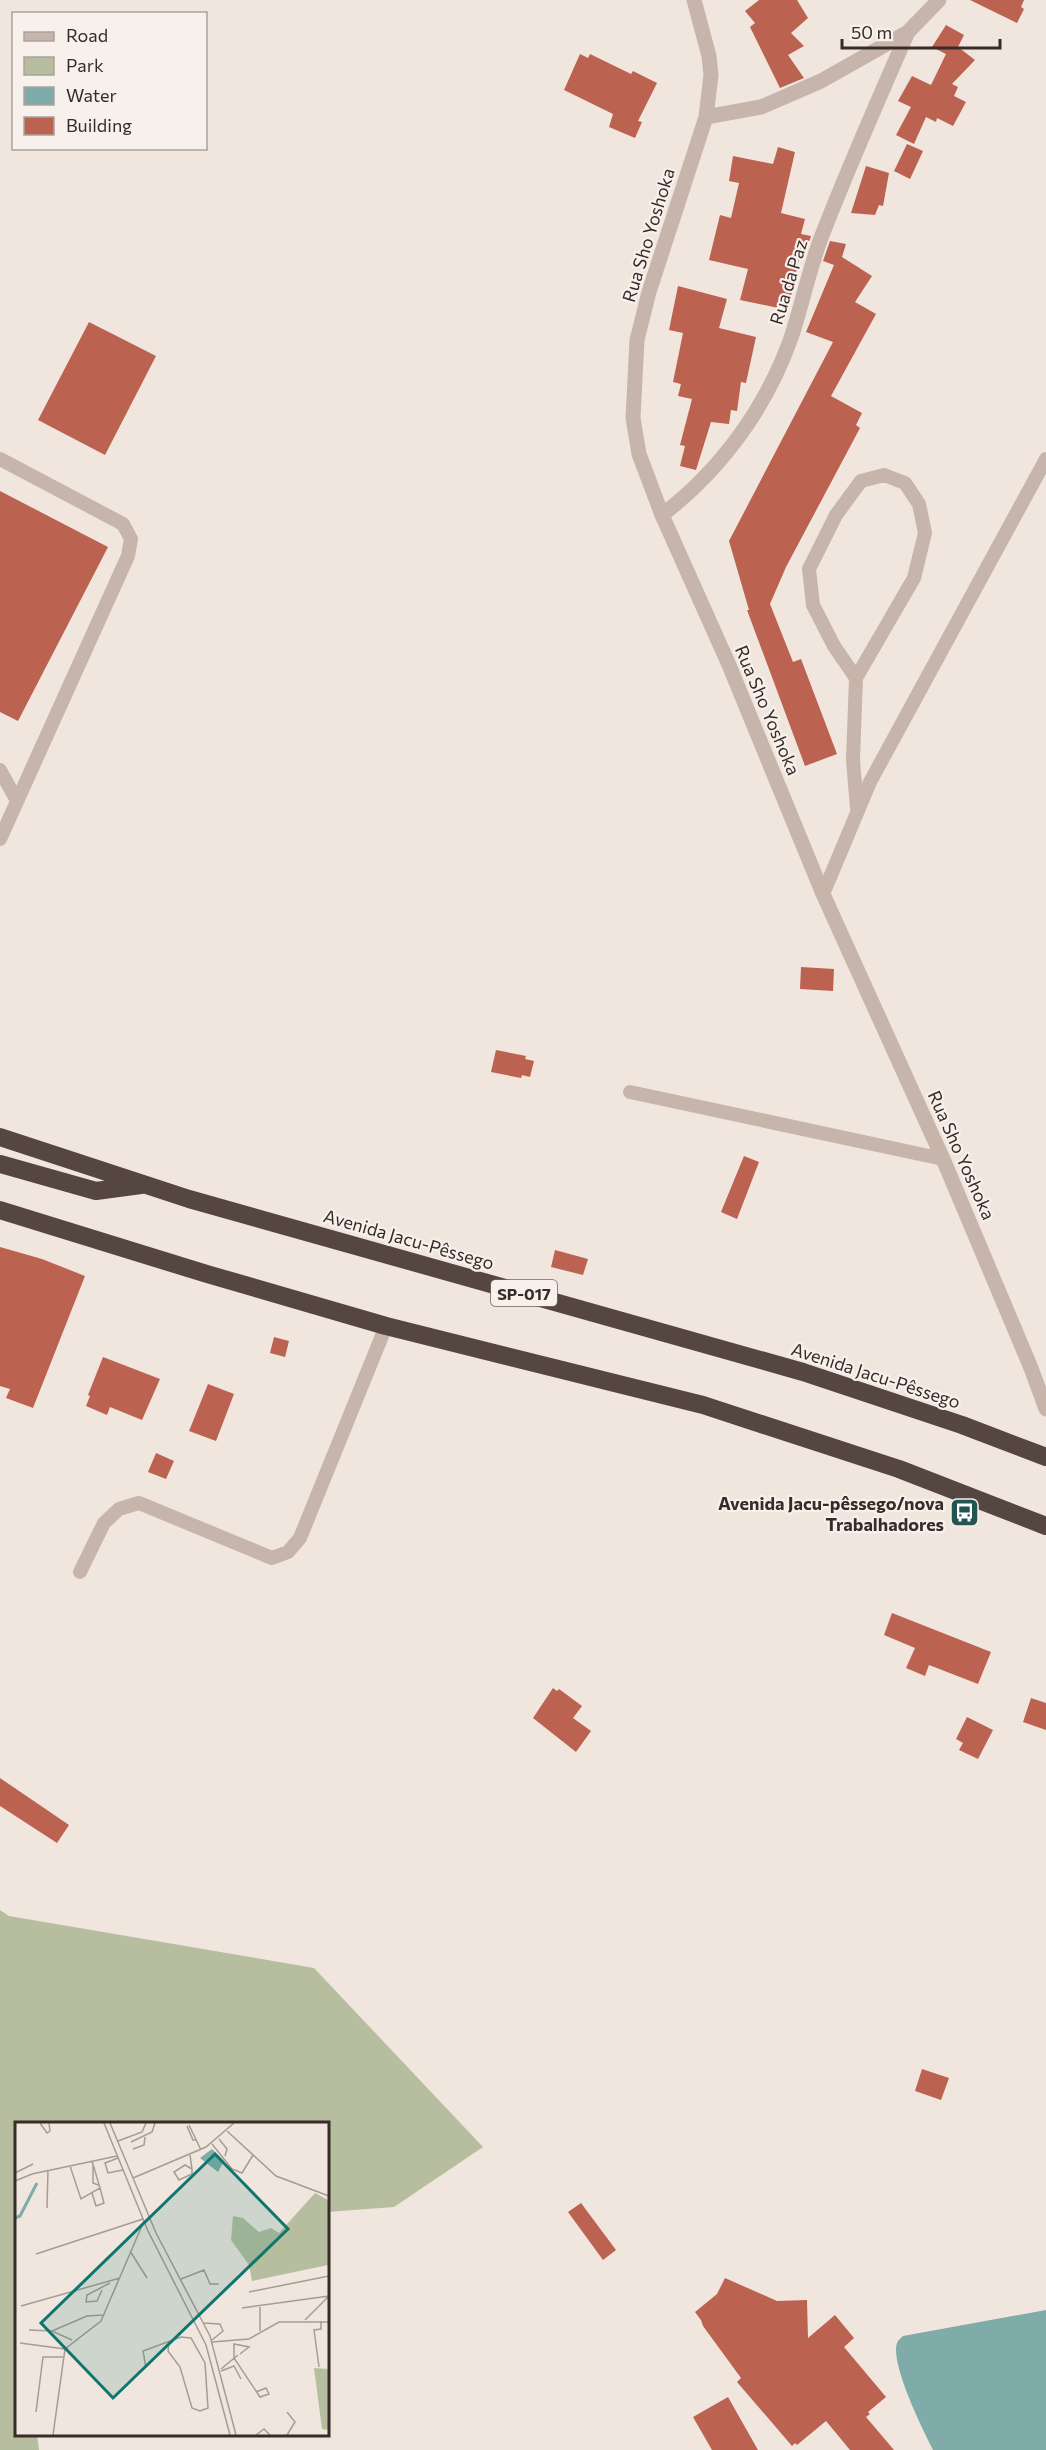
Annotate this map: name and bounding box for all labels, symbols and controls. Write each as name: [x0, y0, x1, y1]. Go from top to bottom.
legend: [12, 12, 207, 150]
scale bar: [842, 12, 1000, 50]
text: 50 m: [851, 21, 892, 43]
text: Road: [66, 24, 108, 46]
text: Park: [66, 54, 104, 76]
text: Water: [66, 84, 117, 106]
text: Building: [66, 114, 132, 136]
street label: Rua Sho Yoshoka: [617, 165, 679, 305]
street label: Rua da Paz: [765, 237, 811, 327]
street label: Rua Sho Yoshoka: [731, 642, 805, 778]
street label: Rua Sho Yoshoka: [924, 1087, 1000, 1223]
street label: Avenida Jacu-Pêssego: [321, 1204, 497, 1274]
road number: SP-017: [491, 1280, 557, 1306]
street label: Avenida Jacu-Pêssego: [789, 1337, 963, 1413]
place label: Avenida Jacu-pêssego/nova Trabalhadores: [718, 1492, 944, 1535]
bus stop icon: Avenida Jacu-pêssego/nova Trabalhadores: [949, 1497, 981, 1529]
inset map: [15, 2122, 328, 2435]

